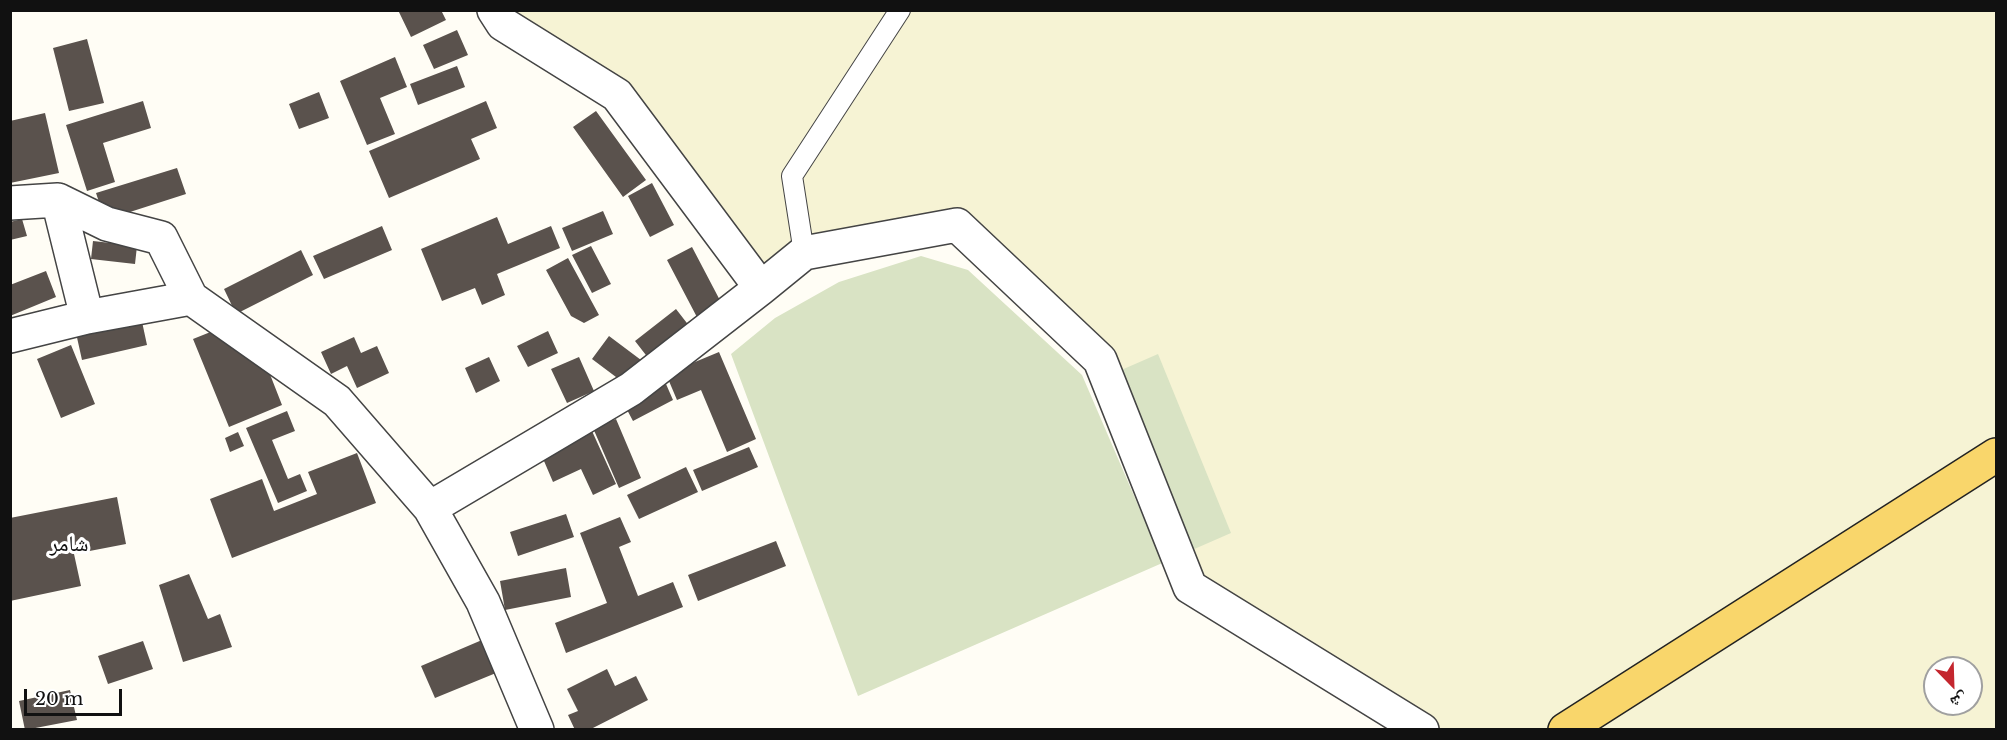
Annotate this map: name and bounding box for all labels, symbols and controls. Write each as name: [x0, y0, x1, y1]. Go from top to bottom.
district label: شامر: [50, 532, 88, 558]
north arrow: [1923, 656, 1983, 716]
scale bar: [27, 677, 124, 715]
text: 20 m: [35, 688, 83, 710]
text: ش: [1948, 688, 1971, 713]

